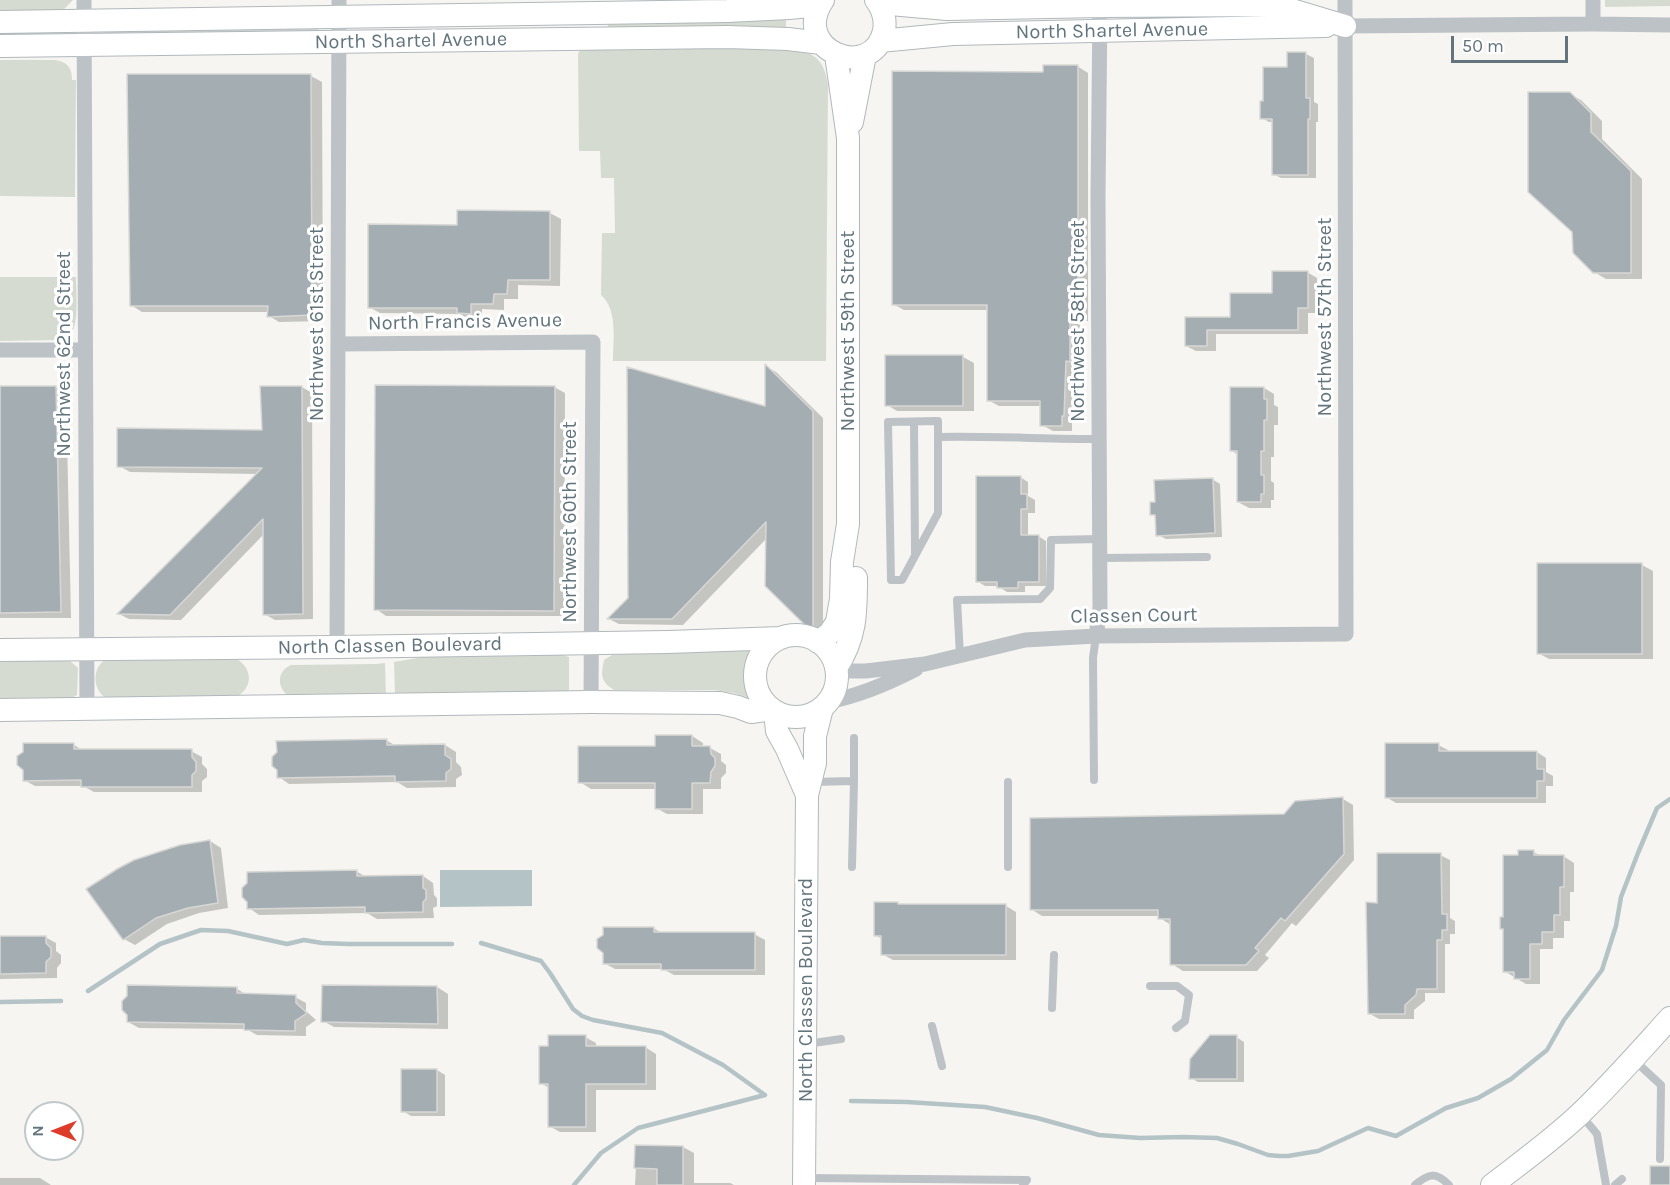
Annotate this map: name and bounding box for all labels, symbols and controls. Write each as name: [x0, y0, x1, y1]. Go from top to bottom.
street label: North Shartel Avenue: [1016, 17, 1208, 45]
scale bar: [1454, 24, 1571, 62]
street label: North Shartel Avenue: [315, 27, 507, 55]
text: 50 m: [1462, 35, 1504, 57]
street label: Northwest 57th Street: [1313, 218, 1337, 416]
street label: Northwest 58th Street: [1066, 220, 1090, 422]
street label: Northwest 61st Street: [305, 227, 329, 421]
street label: Northwest 59th Street: [836, 230, 860, 432]
street label: Northwest 62nd Street: [52, 251, 76, 457]
street label: North Francis Avenue: [368, 308, 562, 336]
street label: Northwest 60th Street: [558, 421, 582, 623]
street label: Classen Court: [1070, 603, 1198, 629]
street label: North Classen Boulevard: [277, 632, 503, 660]
street label: North Classen Boulevard: [794, 878, 818, 1102]
north arrow: [24, 1101, 84, 1161]
text: N: [28, 1125, 47, 1137]

